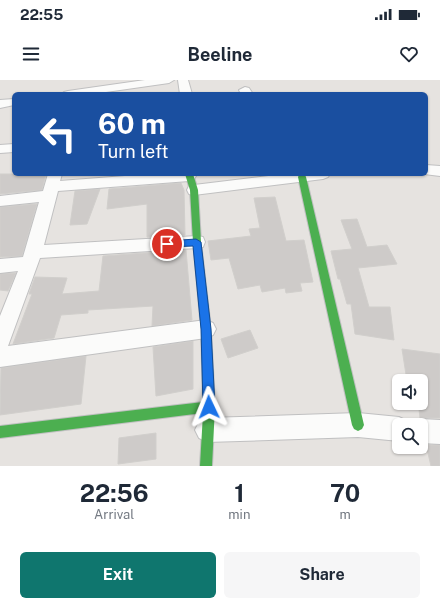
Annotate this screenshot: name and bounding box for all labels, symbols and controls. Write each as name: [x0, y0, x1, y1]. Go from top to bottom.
text: 22:55: [20, 6, 63, 23]
icon: menu: [20, 43, 42, 65]
icon: heart: [398, 43, 420, 65]
text: Beeline: [188, 44, 252, 65]
text: 60 m: [98, 107, 166, 140]
icon: left: [32, 108, 84, 160]
text: Turn left: [98, 141, 168, 162]
pin: [150, 227, 184, 261]
icon: arrive: [156, 233, 178, 255]
map controls: [392, 374, 428, 454]
button: sound: [392, 374, 428, 410]
position arrow: [188, 386, 230, 428]
button: search: [392, 418, 428, 454]
text: 22:56: [80, 479, 149, 507]
text: 1: [234, 479, 245, 507]
text: 70: [330, 479, 360, 507]
text: Arrival: [94, 507, 134, 522]
text: min: [228, 507, 250, 522]
text: m: [340, 507, 351, 522]
button: Exit: [20, 552, 216, 598]
button: Share: [224, 552, 420, 598]

